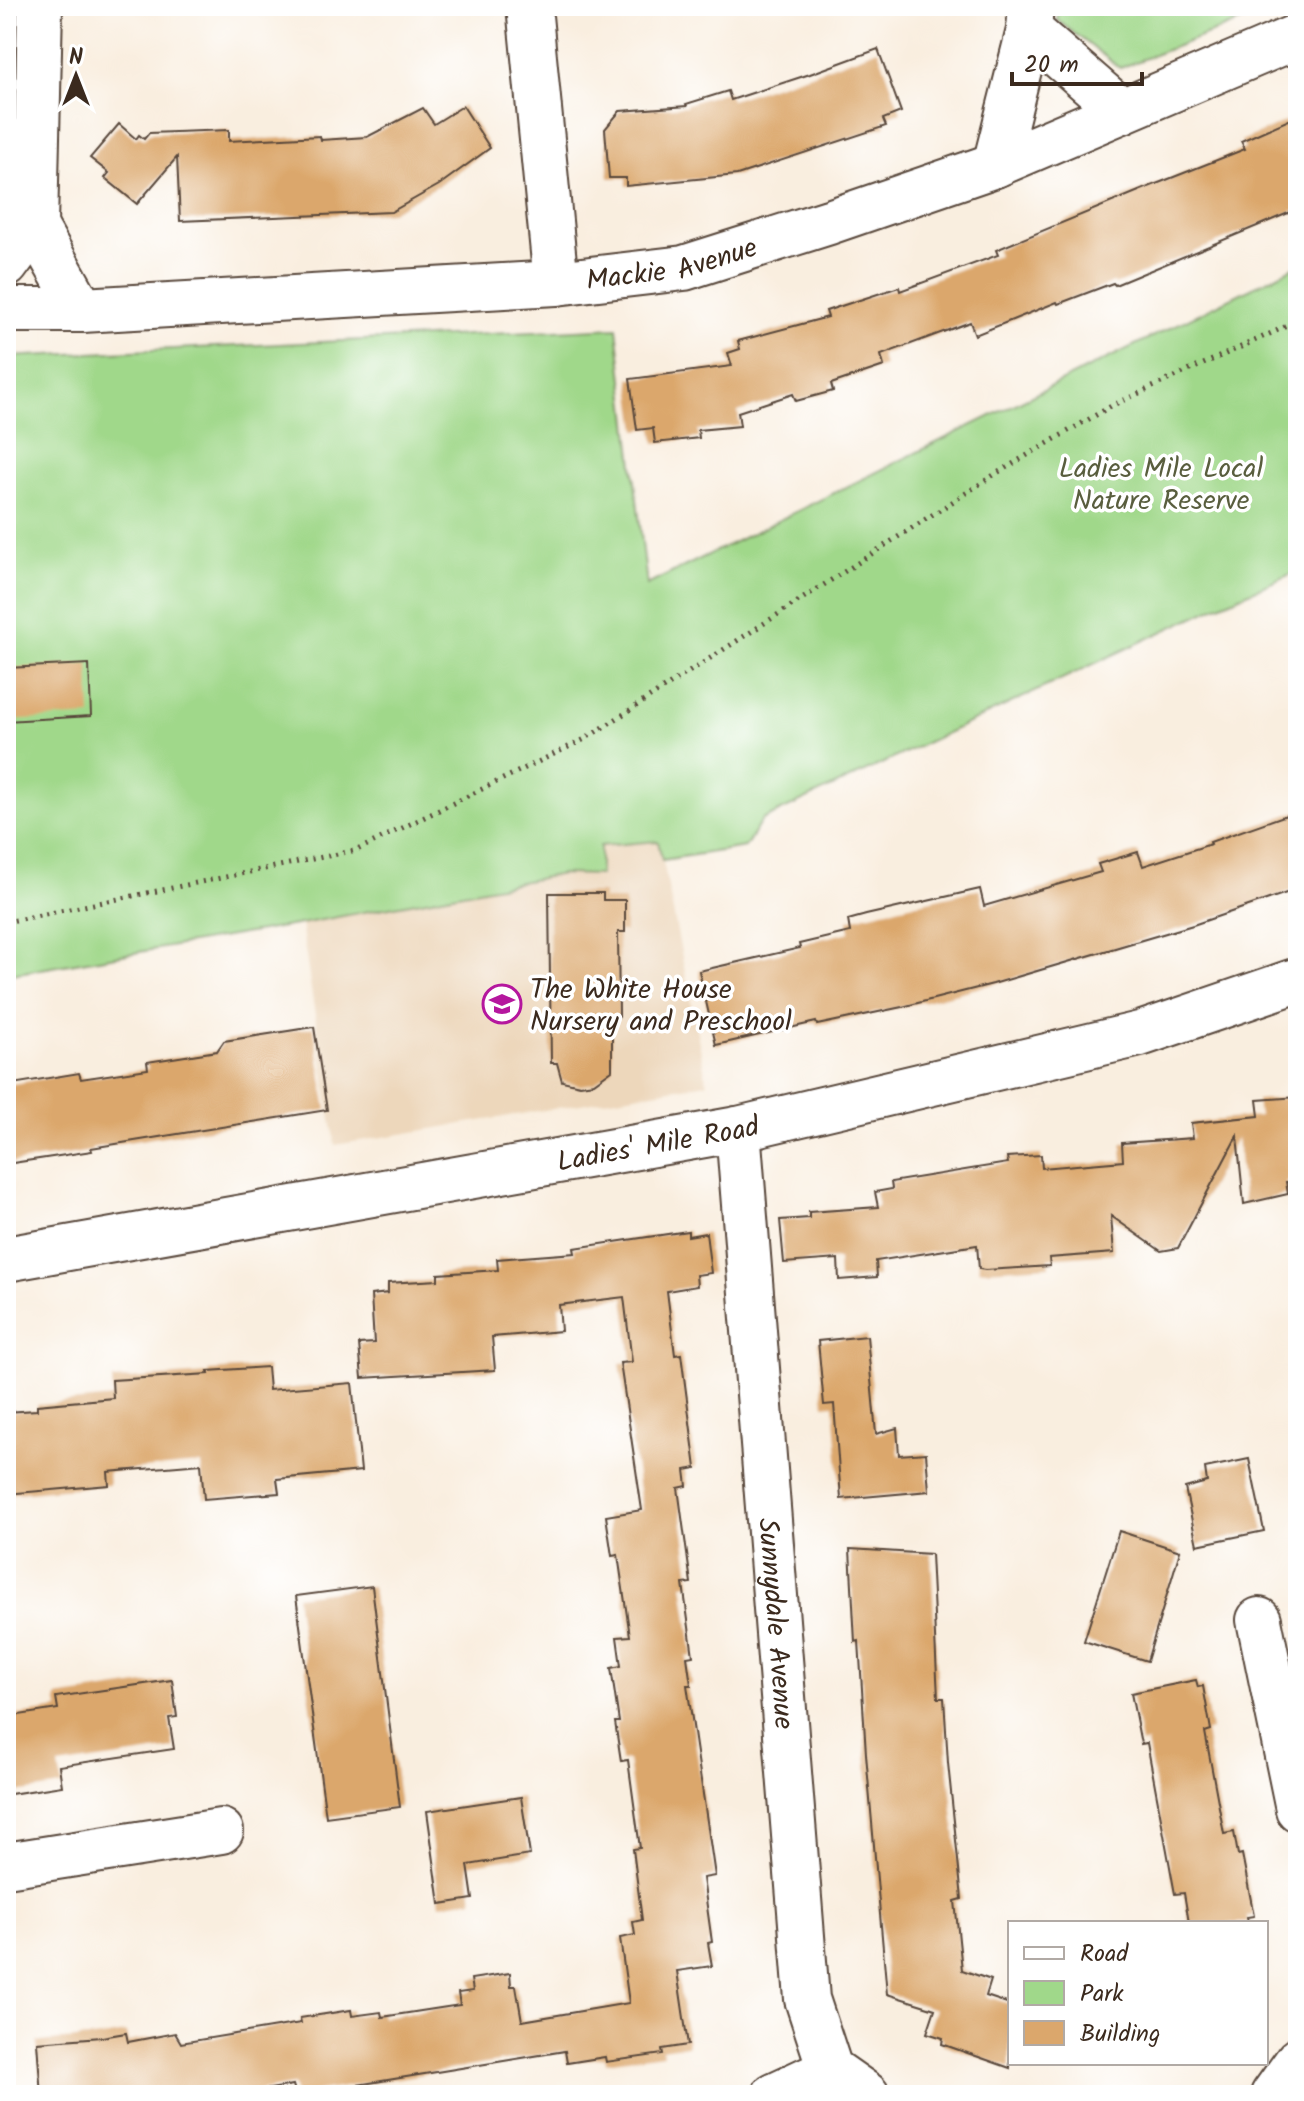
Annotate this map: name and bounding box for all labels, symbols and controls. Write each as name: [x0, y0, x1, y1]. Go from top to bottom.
north arrow: [36, 36, 116, 116]
scale bar: [1012, 36, 1142, 86]
text: N: [69, 41, 83, 76]
text: 20 m: [1024, 46, 1079, 85]
street label: Mackie Avenue: [584, 226, 764, 304]
park label: Ladies Mile Local Nature Reserve: [1059, 447, 1263, 524]
place label: The White House Nursery and Preschool: [530, 968, 792, 1045]
school or university icon: The White House Nursery and Preschool: [481, 983, 523, 1025]
street label: Ladies' Mile Road: [554, 1105, 765, 1186]
street label: Sunnydale Avenue: [744, 1516, 806, 1731]
legend: [1008, 1921, 1268, 2065]
text: Road: [1080, 1935, 1129, 1974]
text: Park: [1080, 1975, 1124, 2014]
text: Building: [1080, 2015, 1160, 2054]

